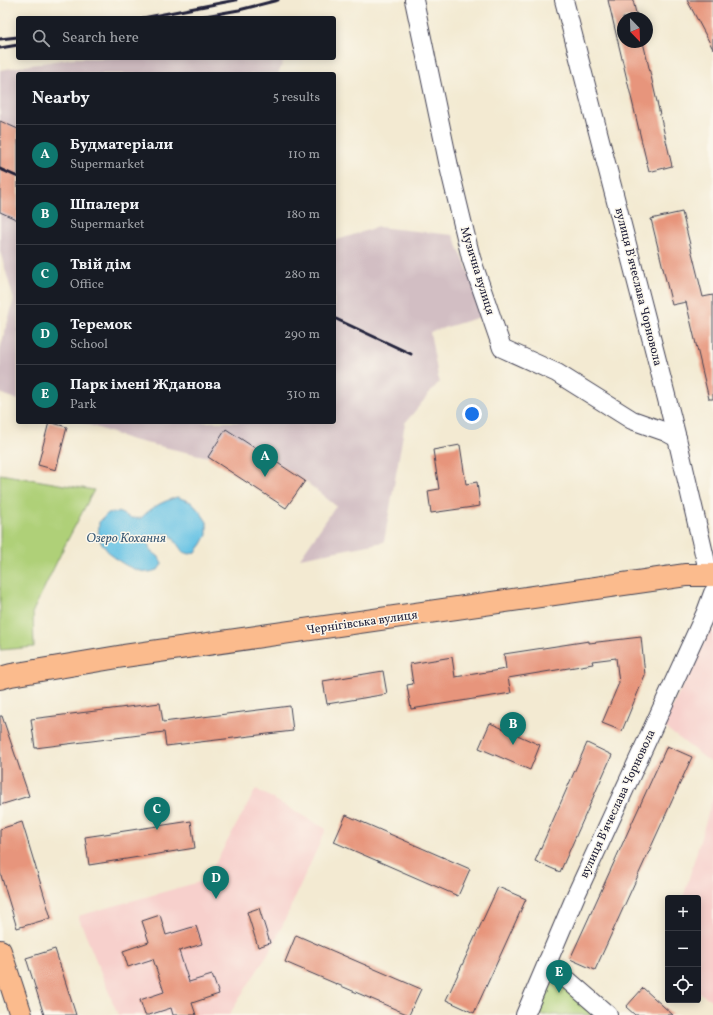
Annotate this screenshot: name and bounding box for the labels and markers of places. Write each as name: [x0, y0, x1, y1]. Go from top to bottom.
pin: A: [252, 444, 278, 477]
pin: B: [500, 712, 526, 745]
pin: C: [144, 797, 170, 830]
pin: D: [203, 866, 229, 899]
pin: E: [546, 960, 572, 993]

